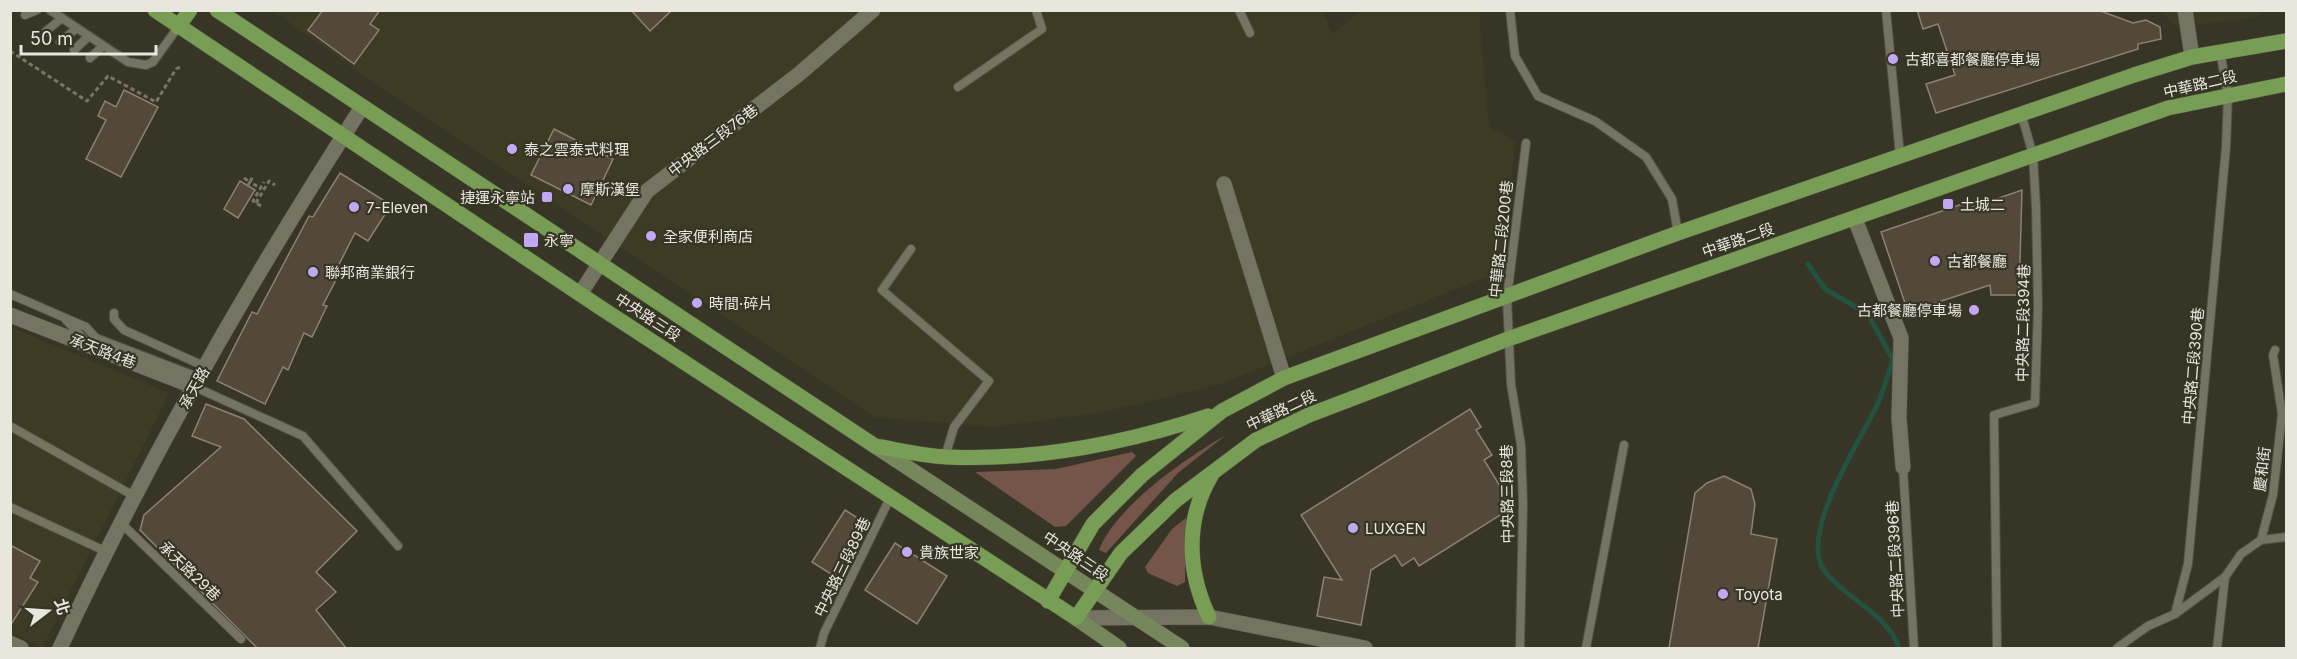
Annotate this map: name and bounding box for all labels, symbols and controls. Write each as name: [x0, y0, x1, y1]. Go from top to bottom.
scale bar: [21, 18, 156, 56]
text: 50 m: [30, 28, 73, 49]
place label: 古都喜都餐廳停車場: [1905, 50, 2040, 69]
marker: 古都喜都餐廳停車場: [1886, 52, 1900, 66]
street label: 中華路二段: [2161, 66, 2239, 102]
street label: 中央路三段76巷: [664, 100, 762, 180]
place label: 泰之雲泰式料理: [524, 140, 629, 159]
marker: 泰之雲泰式料理: [505, 142, 519, 156]
street label: 中華路二段200巷: [1485, 179, 1517, 299]
place label: 摩斯漢堡: [580, 180, 640, 199]
marker: 摩斯漢堡: [561, 182, 575, 196]
place label: 捷運永寧站: [460, 188, 535, 207]
marker: 捷運永寧站: [540, 190, 554, 204]
place label: 土城二: [1960, 195, 2005, 214]
marker: 土城二: [1941, 197, 1955, 211]
place label: 7-Eleven: [366, 198, 428, 217]
marker: 7-Eleven: [347, 200, 361, 214]
street label: 中華路二段: [1699, 219, 1777, 261]
place label: 全家便利商店: [663, 227, 753, 246]
marker: 全家便利商店: [644, 229, 658, 243]
marker: 永寧: [522, 231, 540, 249]
place label: 永寧: [544, 231, 574, 250]
place label: 古都餐廳: [1947, 252, 2007, 271]
marker: 古都餐廳: [1928, 254, 1942, 268]
place label: 聯邦商業銀行: [325, 263, 415, 282]
street label: 中央路二段394巷: [2012, 264, 2034, 382]
marker: 聯邦商業銀行: [306, 265, 320, 279]
street label: 中央路三段: [611, 289, 685, 345]
place label: 時間·碎片: [709, 294, 773, 313]
marker: 時間·碎片: [690, 296, 704, 310]
place label: 古都餐廳停車場: [1857, 301, 1962, 320]
marker: 古都餐廳停車場: [1967, 303, 1981, 317]
street label: 中央路二段390巷: [2178, 306, 2208, 426]
street label: 承天路4巷: [67, 330, 139, 372]
street label: 承天路: [175, 364, 213, 412]
street label: 中華路二段: [1243, 386, 1319, 434]
street label: 中央路三段8巷: [1497, 444, 1517, 544]
street label: 慶和街: [2250, 446, 2274, 492]
street label: 中央路二段396巷: [1882, 500, 1908, 618]
street label: 中央路三段89巷: [810, 514, 874, 620]
place label: LUXGEN: [1365, 519, 1426, 538]
marker: LUXGEN: [1346, 521, 1360, 535]
street label: 中央路三段: [1040, 527, 1112, 585]
street label: 承天路29巷: [155, 537, 225, 605]
place label: 貴族世家: [919, 543, 979, 562]
marker: 貴族世家: [900, 545, 914, 559]
north arrow: [18, 581, 78, 641]
place label: Toyota: [1735, 585, 1783, 604]
marker: Toyota: [1716, 587, 1730, 601]
text: 北: [50, 596, 74, 617]

